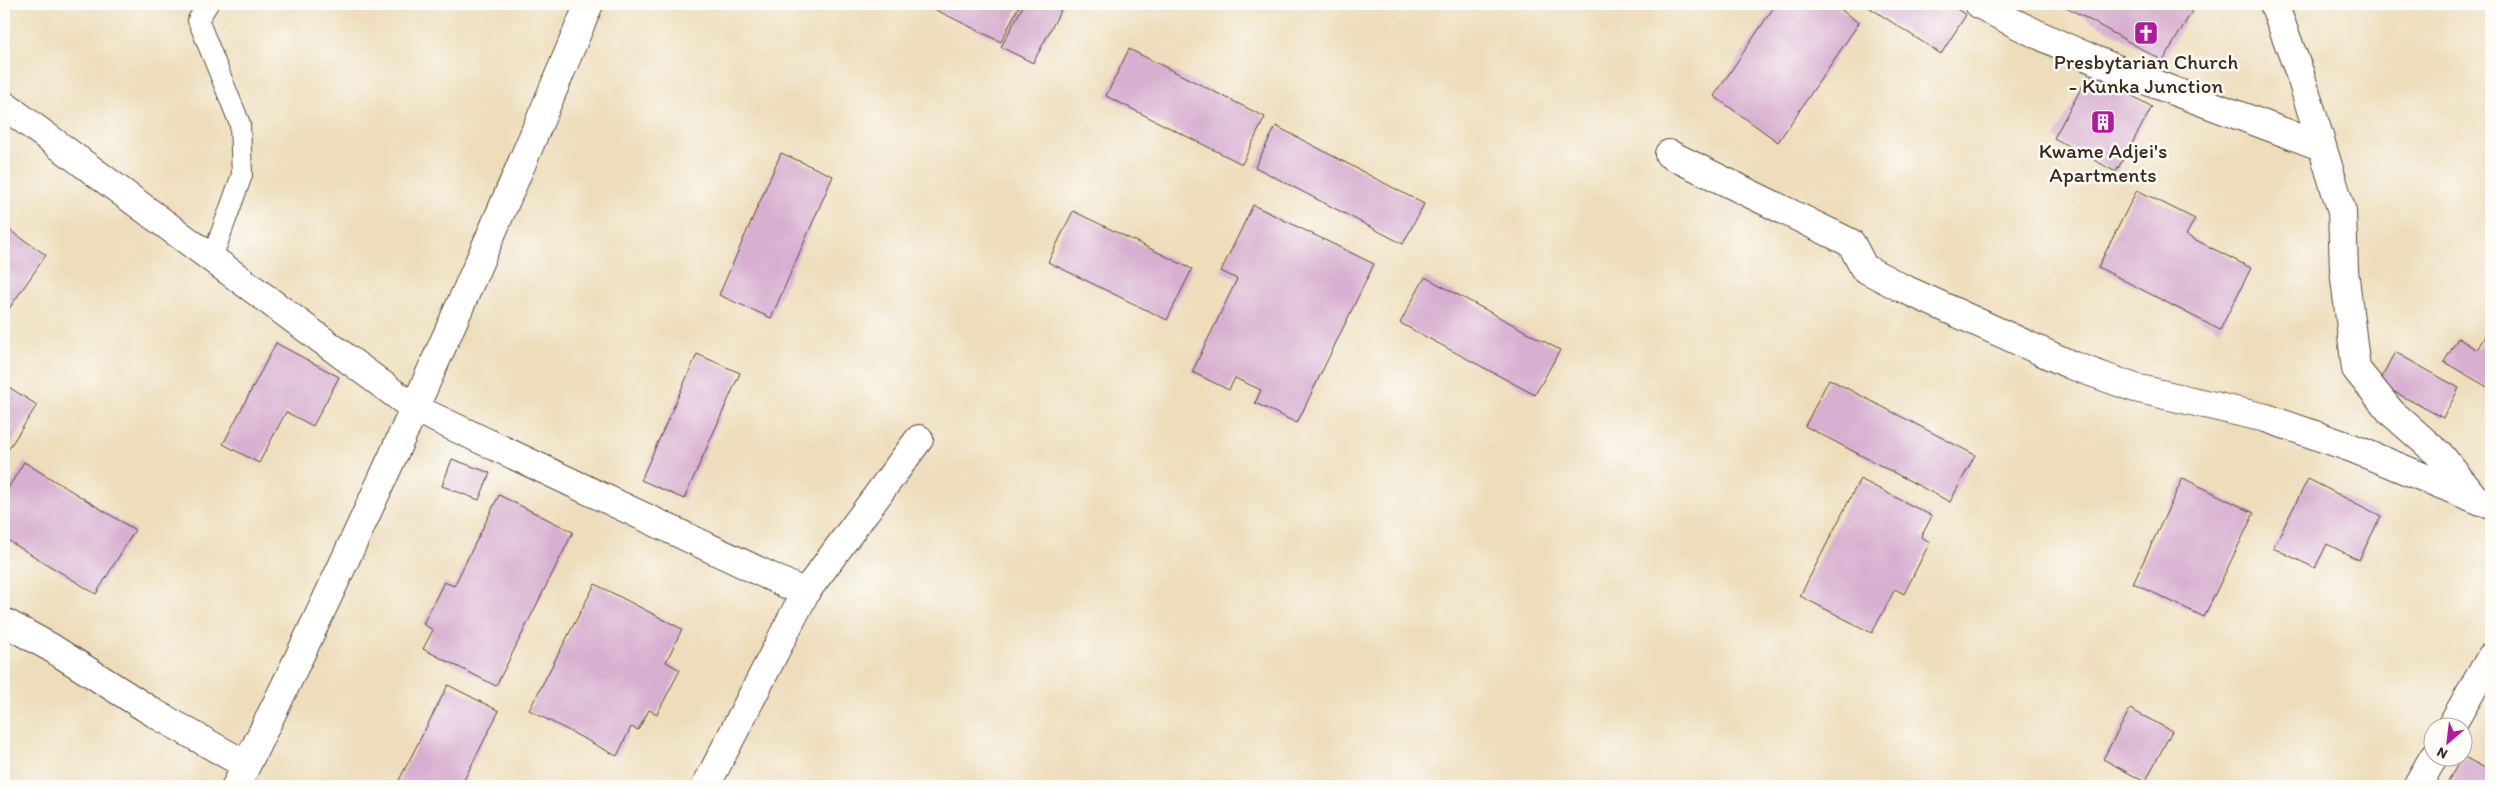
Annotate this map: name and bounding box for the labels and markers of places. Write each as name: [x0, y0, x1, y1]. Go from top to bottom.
church icon: Presbytarian Church - Kunka Junction: [2133, 20, 2159, 46]
place label: Presbytarian Church - Kunka Junction: [2054, 49, 2239, 98]
building icon: Kwame Adjei's Apartments: [2090, 109, 2116, 135]
place label: Kwame Adjei's Apartments: [2039, 138, 2167, 187]

